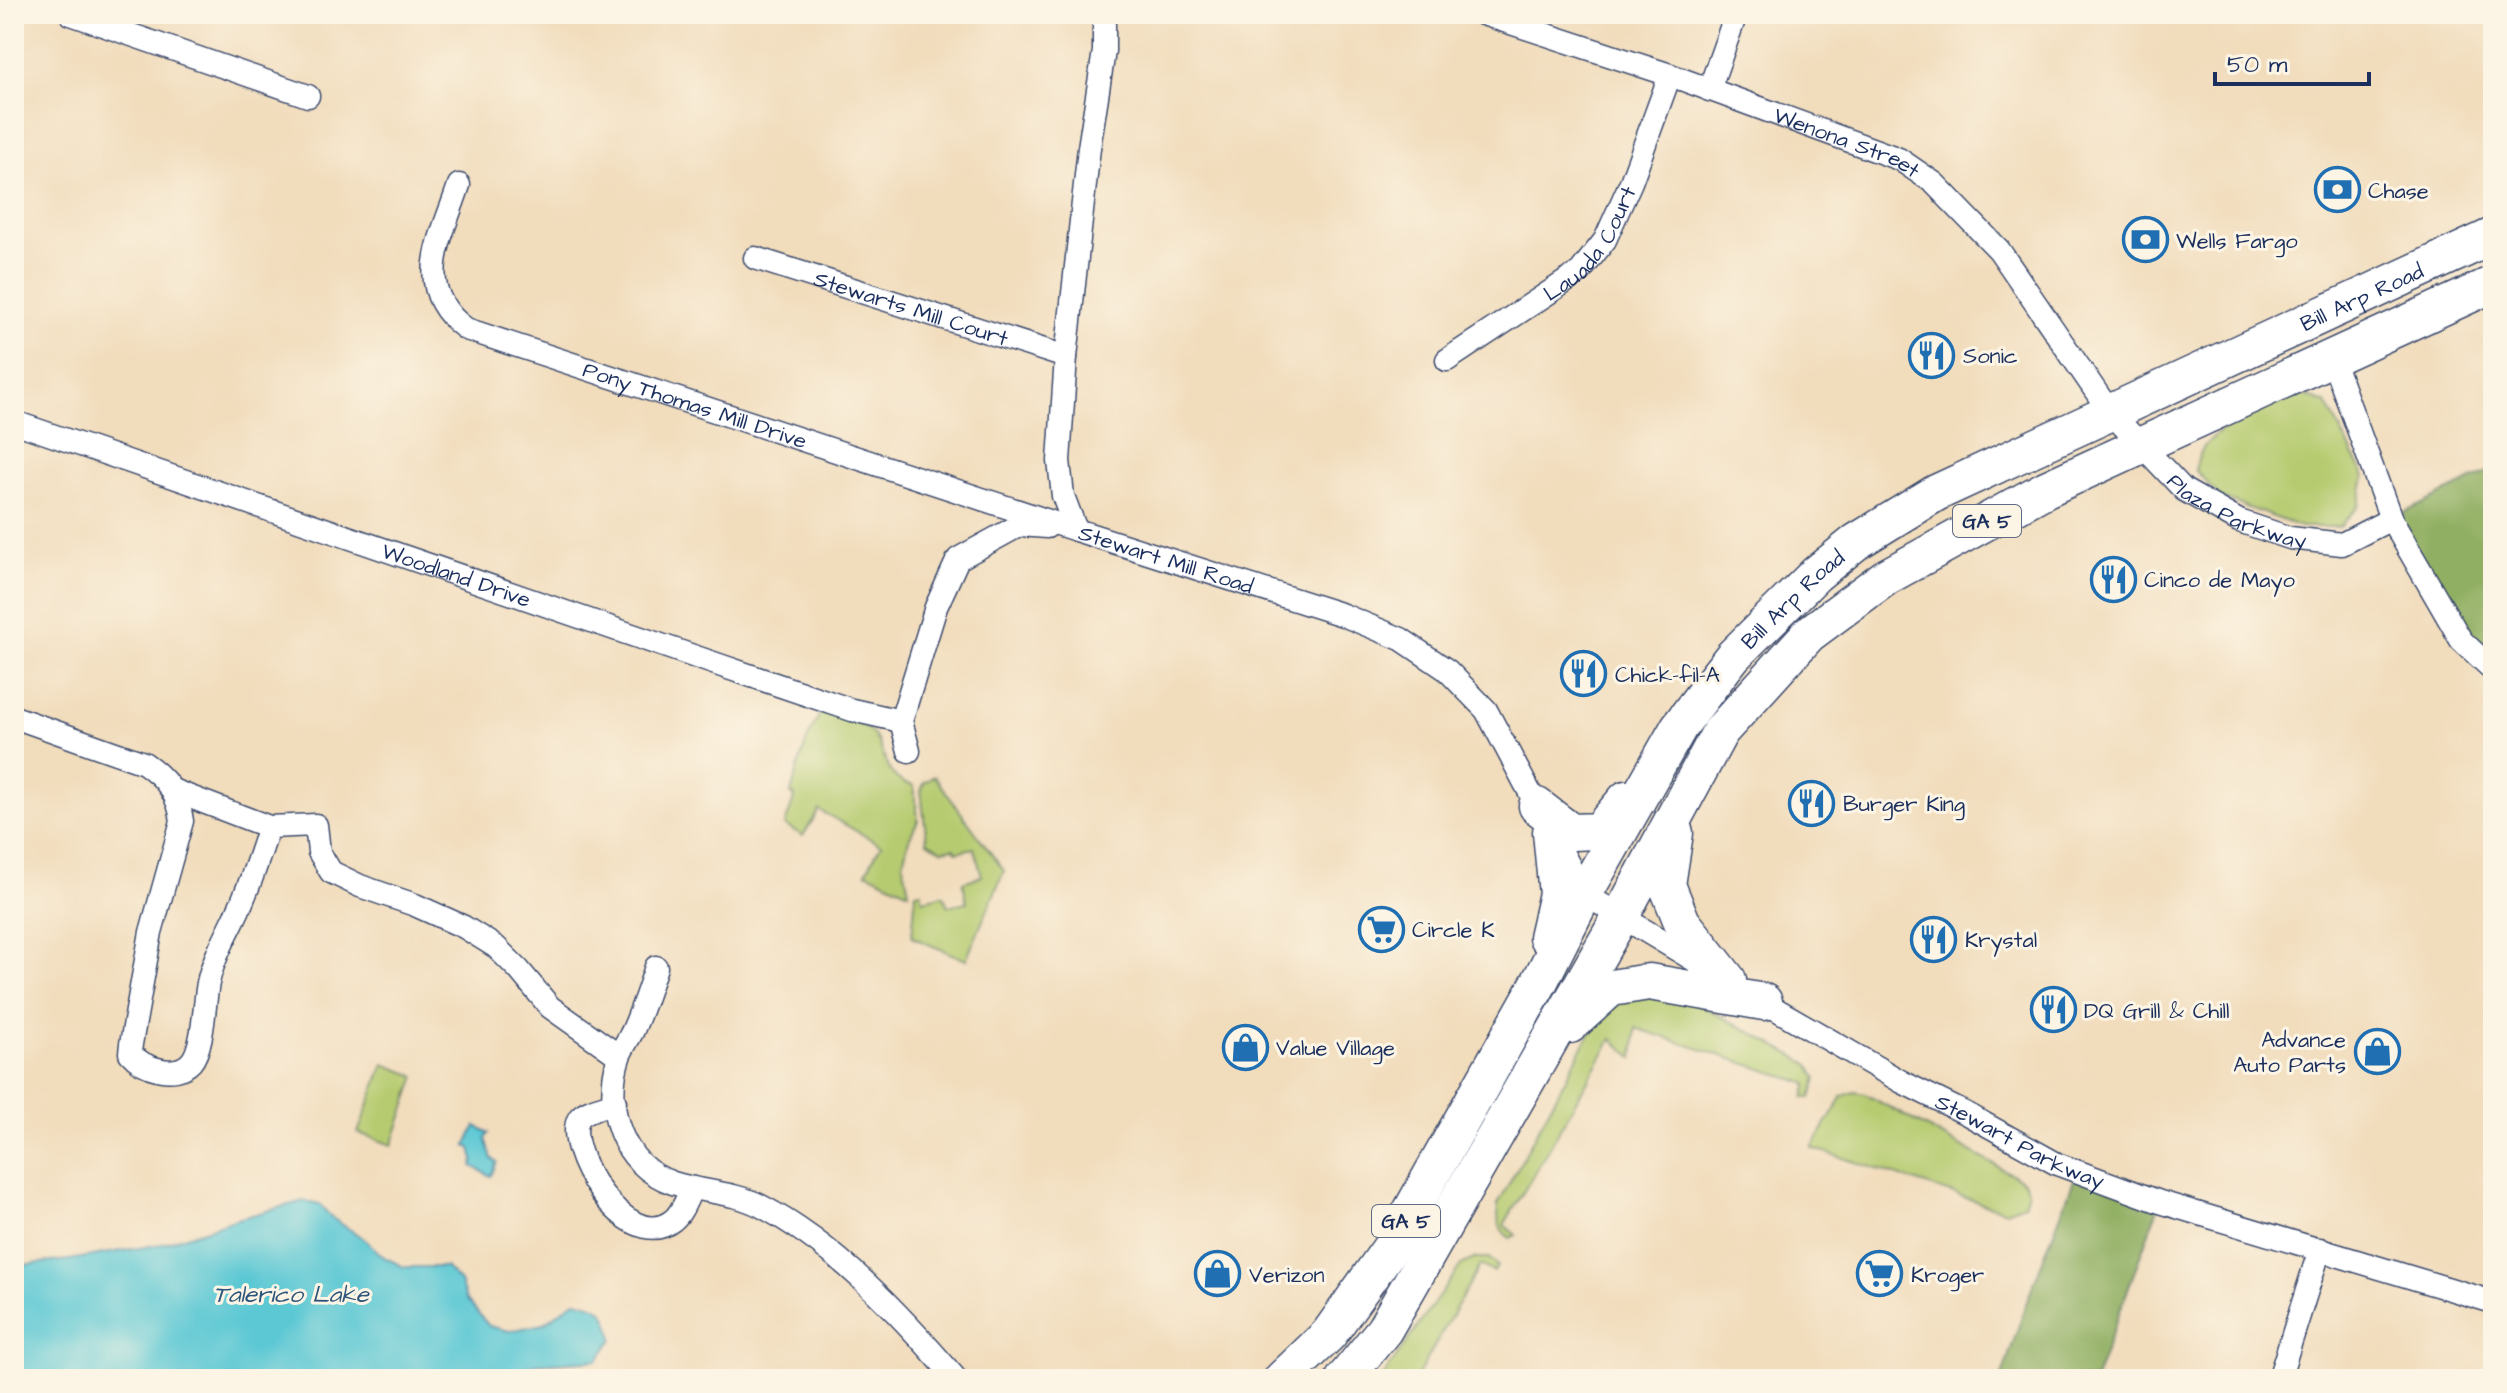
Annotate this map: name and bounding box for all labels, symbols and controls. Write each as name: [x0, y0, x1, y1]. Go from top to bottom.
scale bar: [2215, 36, 2369, 86]
text: 50 m: [2227, 48, 2288, 82]
street label: Wenona Street: [1769, 100, 1926, 186]
bank icon: Chase: [2313, 166, 2361, 214]
place label: Chase: [2368, 176, 2429, 207]
street label: Lauada Court: [1538, 181, 1644, 309]
bank icon: Wells Fargo: [2121, 216, 2169, 264]
place label: Wells Fargo: [2176, 226, 2298, 258]
street label: Bill Arp Road: [2295, 256, 2429, 340]
street label: Stewarts Mill Court: [810, 264, 1012, 355]
restaurant icon: Sonic: [1908, 331, 1956, 379]
place label: Sonic: [1963, 341, 2018, 372]
street label: Pony Thomas Mill Drive: [579, 355, 811, 457]
street label: Plaza Parkway: [2159, 467, 2308, 558]
road number: GA 5: [1953, 505, 2021, 537]
street label: Stewart Mill Road: [1075, 518, 1257, 602]
street label: Woodland Drive: [377, 536, 535, 616]
street label: Bill Arp Road: [1735, 543, 1852, 657]
restaurant icon: Cinco de Mayo: [2089, 555, 2137, 603]
place label: Cinco de Mayo: [2144, 565, 2295, 597]
restaurant icon: Chick-fil-A: [1560, 650, 1608, 698]
place label: Chick-fil-A: [1615, 660, 1720, 691]
restaurant icon: Burger King: [1788, 779, 1836, 827]
place label: Burger King: [1843, 789, 1965, 821]
supermarket icon: Circle K: [1357, 905, 1405, 953]
place label: Circle K: [1412, 915, 1495, 946]
restaurant icon: Krystal: [1910, 915, 1958, 963]
place label: Krystal: [1965, 925, 2037, 957]
restaurant icon: DQ Grill & Chill: [2029, 986, 2077, 1034]
place label: DQ Grill & Chill: [2084, 996, 2229, 1027]
shop icon: Value Village: [1221, 1023, 1269, 1071]
place label: Advance Auto Parts: [2233, 1025, 2346, 1081]
shop icon: Advance Auto Parts: [2353, 1028, 2401, 1076]
place label: Value Village: [1276, 1033, 1395, 1065]
street label: Stewart Parkway: [1930, 1087, 2108, 1198]
road number: GA 5: [1372, 1205, 1440, 1237]
shop icon: Verizon: [1194, 1250, 1242, 1298]
supermarket icon: Kroger: [1856, 1250, 1904, 1298]
place label: Verizon: [1249, 1260, 1324, 1291]
place label: Kroger: [1911, 1260, 1984, 1292]
water label: Talerico Lake: [213, 1278, 370, 1312]

